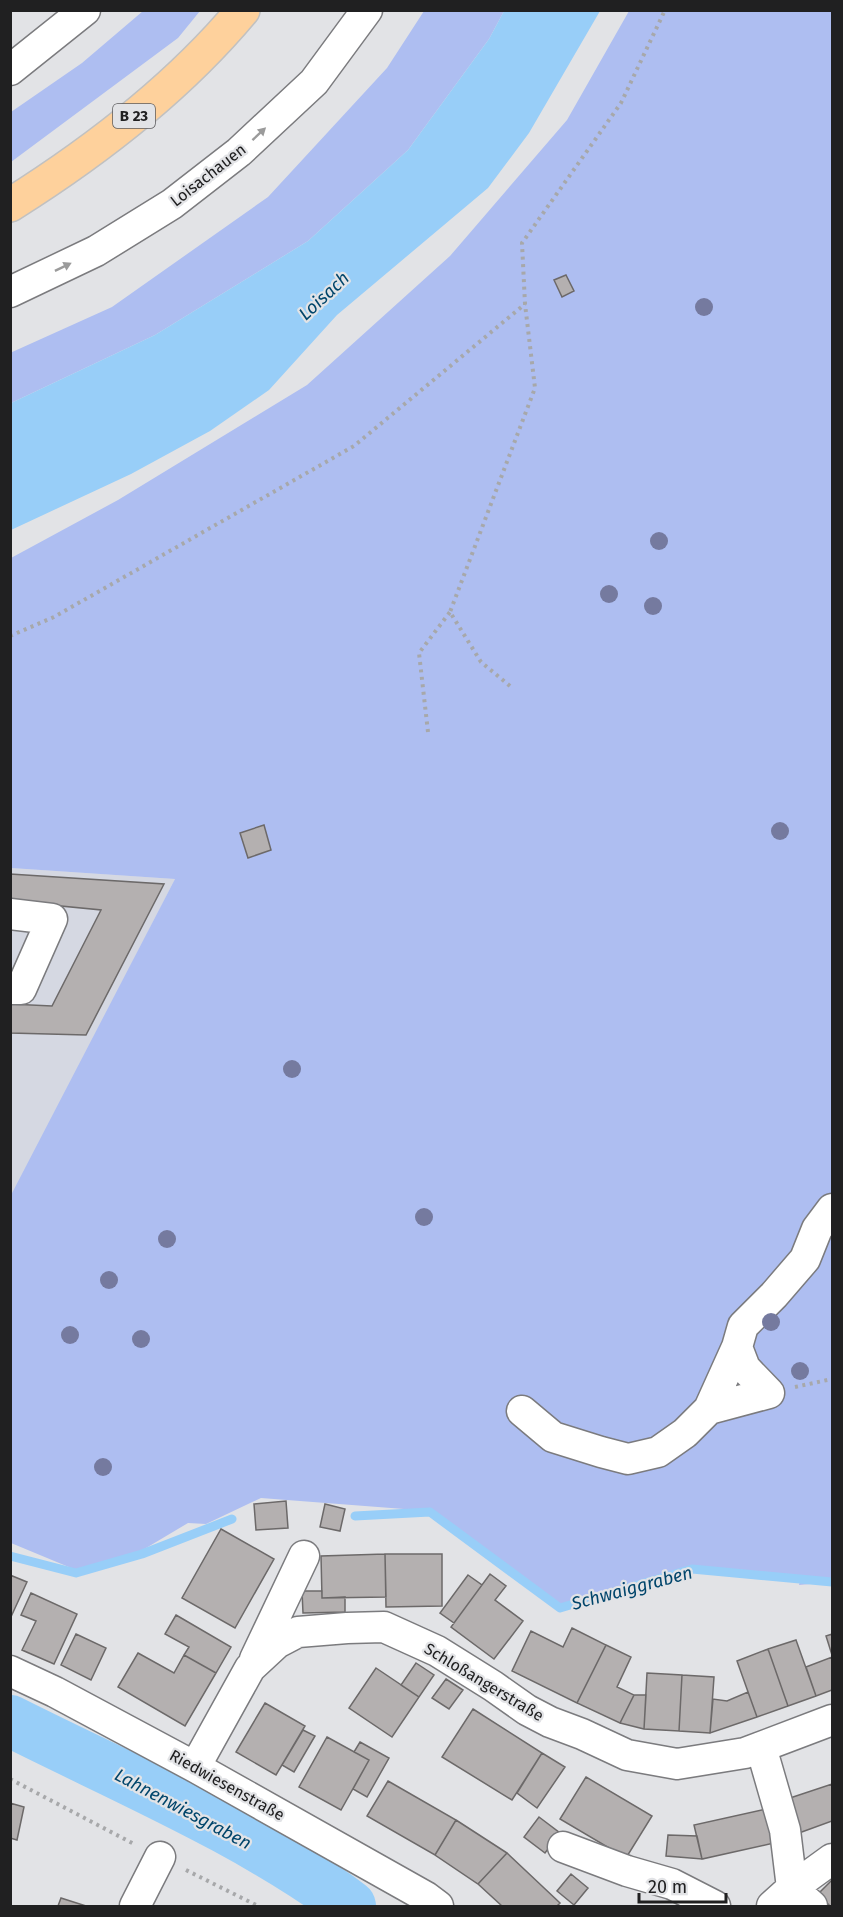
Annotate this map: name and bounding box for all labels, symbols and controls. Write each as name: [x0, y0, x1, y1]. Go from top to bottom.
road number: B 23: [113, 104, 155, 128]
one-way arrow: [251, 127, 266, 141]
street label: Loisachauen: [166, 140, 250, 210]
one-way arrow: [55, 262, 72, 271]
water label: Loisach: [294, 267, 354, 325]
water label: Schwaiggraben: [568, 1561, 695, 1615]
street label: Schloßangerstraße: [421, 1639, 547, 1725]
street label: Riedwiesenstraße: [166, 1746, 288, 1824]
water label: Lahnenwiesgraben: [111, 1764, 255, 1854]
scale bar: [639, 1866, 726, 1904]
text: 20 m: [648, 1876, 687, 1898]

